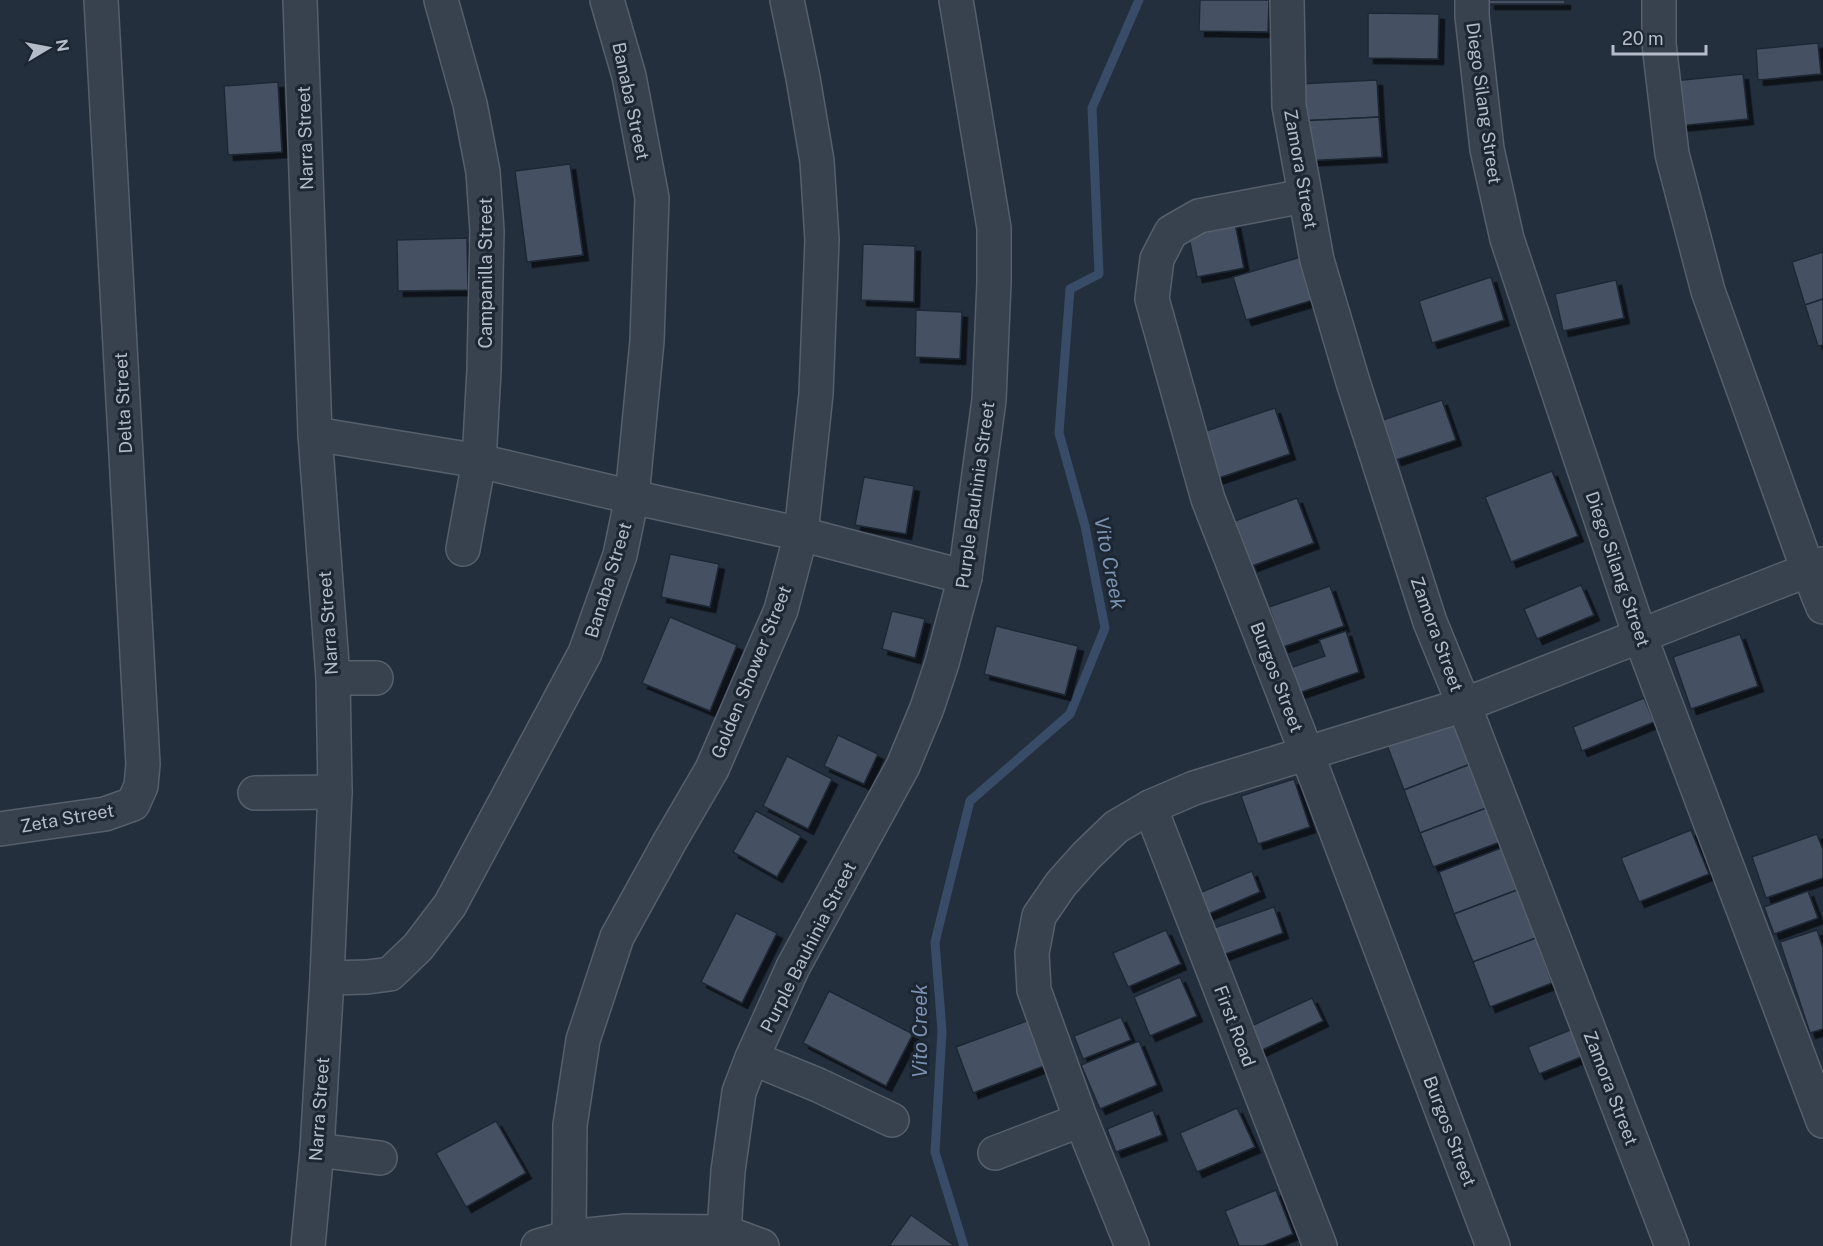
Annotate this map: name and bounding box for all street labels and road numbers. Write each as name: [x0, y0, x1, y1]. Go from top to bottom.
street label: Diego Silang Street: [1462, 21, 1506, 185]
street label: Banaba Street: [608, 40, 654, 162]
street label: Narra Street: [293, 86, 317, 190]
street label: Zamora Street: [1280, 108, 1322, 230]
street label: Campanilla Street: [475, 198, 496, 348]
street label: Delta Street: [110, 352, 136, 454]
street label: Purple Bauhinia Street: [951, 400, 999, 590]
street label: Diego Silang Street: [1582, 489, 1654, 649]
street label: Banaba Street: [580, 520, 636, 640]
street label: Narra Street: [314, 570, 342, 676]
street label: Zamora Street: [1406, 574, 1468, 694]
street label: Golden Shower Street: [707, 582, 795, 762]
street label: Burgos Street: [1246, 619, 1308, 735]
street label: Zeta Street: [18, 799, 116, 837]
street label: Purple Bauhinia Street: [756, 858, 860, 1036]
street label: First Road: [1210, 982, 1260, 1070]
street label: Zamora Street: [1580, 1028, 1642, 1148]
street label: Narra Street: [305, 1056, 333, 1162]
street label: Burgos Street: [1419, 1073, 1481, 1189]

